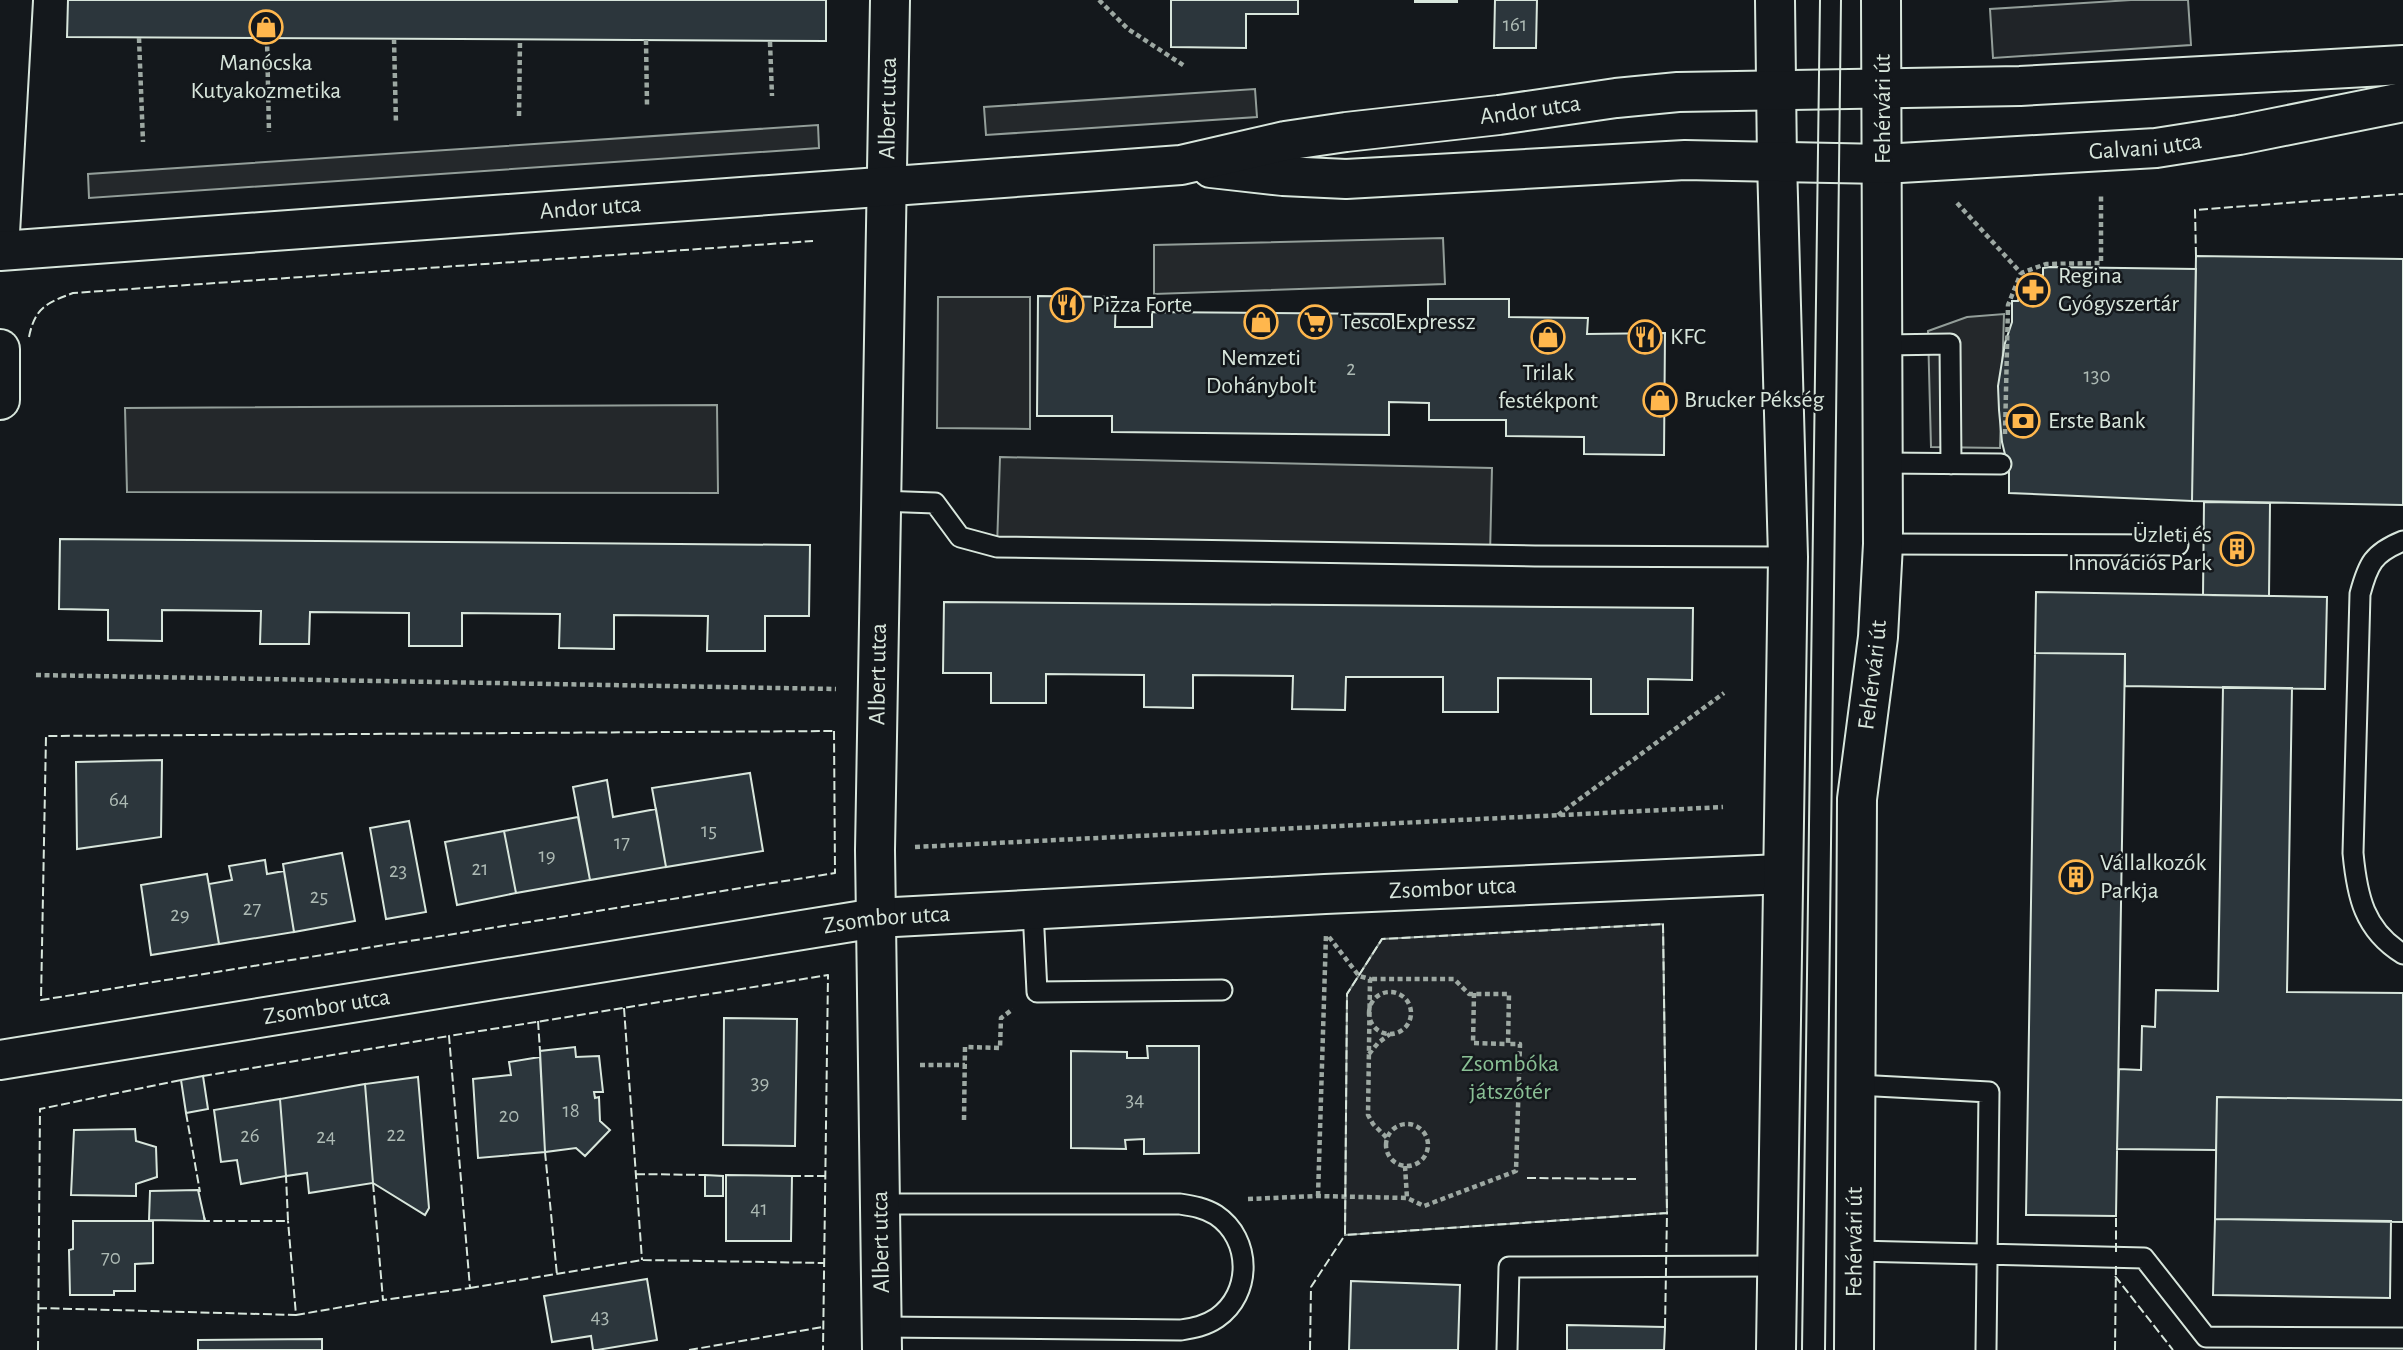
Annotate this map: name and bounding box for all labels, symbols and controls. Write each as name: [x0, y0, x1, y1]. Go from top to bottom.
shop icon: Manócska Kutyakozmetika: [247, 8, 285, 46]
house number: 161: [1503, 14, 1527, 35]
place label: Manócska Kutyakozmetika: [191, 51, 341, 103]
street label: Fehérvári út: [1871, 54, 1895, 164]
street label: Albert utca: [875, 57, 901, 160]
street label: Andor utca: [1479, 91, 1582, 129]
street label: Galvani utca: [2088, 129, 2204, 164]
street label: Andor utca: [539, 192, 642, 224]
place label: Regina Gyógyszertár: [2058, 264, 2179, 316]
pharmacy icon: Regina Gyógyszertár: [2014, 271, 2052, 309]
restaurant icon: Pizza Forte: [1048, 286, 1086, 324]
place label: Pizza Forte: [1092, 293, 1192, 317]
shop icon: Nemzeti Dohánybolt: [1242, 303, 1280, 341]
supermarket icon: Tesco Expressz: [1296, 303, 1334, 341]
place label: Tesco Expressz: [1340, 310, 1476, 334]
shop icon: Trilak festékpont: [1529, 318, 1567, 356]
restaurant icon: KFC: [1626, 318, 1664, 356]
place label: KFC: [1670, 325, 1706, 349]
place label: Nemzeti Dohánybolt: [1206, 346, 1317, 398]
house number: 2: [1346, 358, 1356, 379]
place label: Trilak festékpont: [1498, 361, 1598, 413]
house number: 130: [2084, 365, 2110, 386]
shop icon: Brucker Pékség: [1641, 381, 1679, 419]
place label: Brucker Pékség: [1684, 388, 1824, 412]
bank icon: Erste Bank: [2004, 402, 2042, 440]
place label: Erste Bank: [2048, 409, 2145, 433]
place label: Üzleti és Innovációs Park: [2068, 522, 2212, 575]
building icon: Üzleti és Innovációs Park: [2218, 530, 2256, 568]
street label: Fehérvári út: [1854, 619, 1891, 731]
street label: Albert utca: [865, 623, 891, 725]
house number: 64: [109, 789, 129, 810]
house number: 15: [701, 820, 717, 841]
house number: 17: [614, 832, 630, 853]
house number: 19: [538, 845, 556, 866]
place label: Vállalkozók Parkja: [2100, 851, 2207, 903]
house number: 21: [472, 858, 488, 879]
building icon: Vállalkozók Parkja: [2057, 858, 2095, 896]
house number: 23: [389, 860, 407, 881]
street label: Zsombor utca: [1389, 874, 1517, 903]
house number: 25: [310, 886, 328, 907]
house number: 27: [243, 898, 261, 919]
street label: Zsombor utca: [822, 902, 951, 938]
house number: 29: [170, 904, 190, 925]
street label: Zsombor utca: [262, 985, 392, 1029]
park label: Zsombóka játszótér: [1461, 1052, 1559, 1104]
house number: 39: [751, 1072, 769, 1093]
house number: 34: [1126, 1089, 1144, 1110]
house number: 18: [562, 1100, 580, 1121]
house number: 20: [499, 1105, 519, 1126]
house number: 22: [386, 1124, 406, 1145]
house number: 26: [240, 1125, 260, 1146]
house number: 24: [316, 1126, 336, 1147]
street label: Fehérvári út: [1842, 1186, 1867, 1297]
street label: Albert utca: [868, 1191, 894, 1293]
house number: 41: [750, 1198, 768, 1219]
house number: 70: [101, 1247, 121, 1268]
house number: 43: [591, 1306, 609, 1327]

